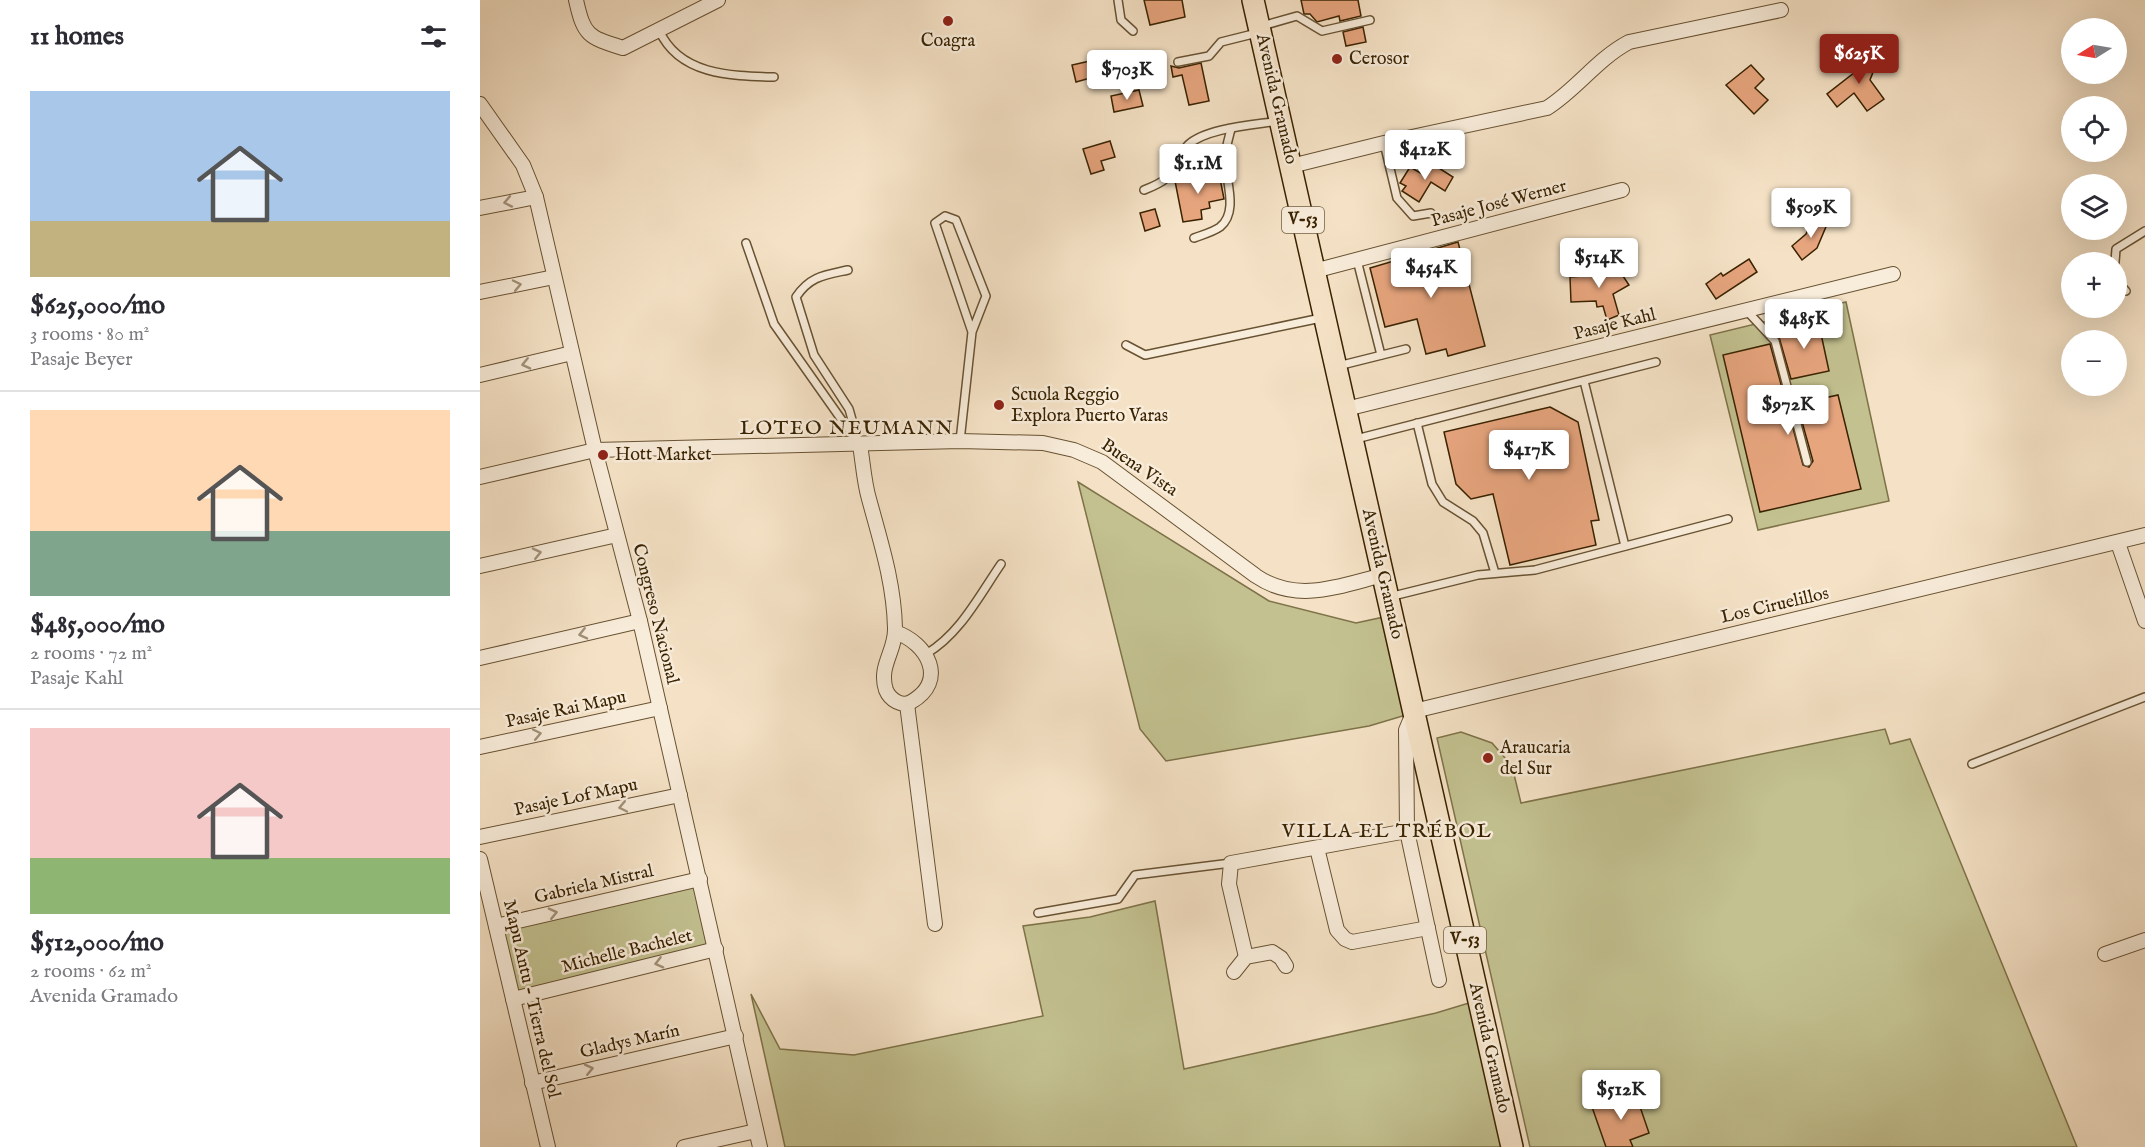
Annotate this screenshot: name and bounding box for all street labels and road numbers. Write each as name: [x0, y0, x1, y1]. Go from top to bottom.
street label: Avenida Gramado: [1250, 31, 1302, 167]
street label: Pasaje José Werner: [1429, 175, 1570, 233]
road number: V-53: [1282, 207, 1324, 233]
street label: Pasaje Kahl: [1571, 304, 1659, 346]
street label: Buena Vista: [1096, 434, 1182, 502]
street label: Avenida Gramado: [1356, 506, 1408, 642]
street label: Congreso Nacional: [626, 541, 684, 687]
street label: Los Ciruelillos: [1719, 582, 1831, 630]
street label: Pasaje Rai Mapu: [504, 686, 628, 734]
street label: Pasaje Lof Mapu: [512, 774, 640, 822]
street label: Gabriela Mistral: [532, 860, 656, 910]
street label: Mapu Antu - Tierra del Sol: [497, 898, 565, 1100]
street label: Michelle Bachelet: [559, 925, 695, 979]
road number: V-53: [1444, 927, 1486, 953]
street label: Avenida Gramado: [1463, 980, 1515, 1116]
street label: Gladys Marín: [578, 1019, 682, 1065]

